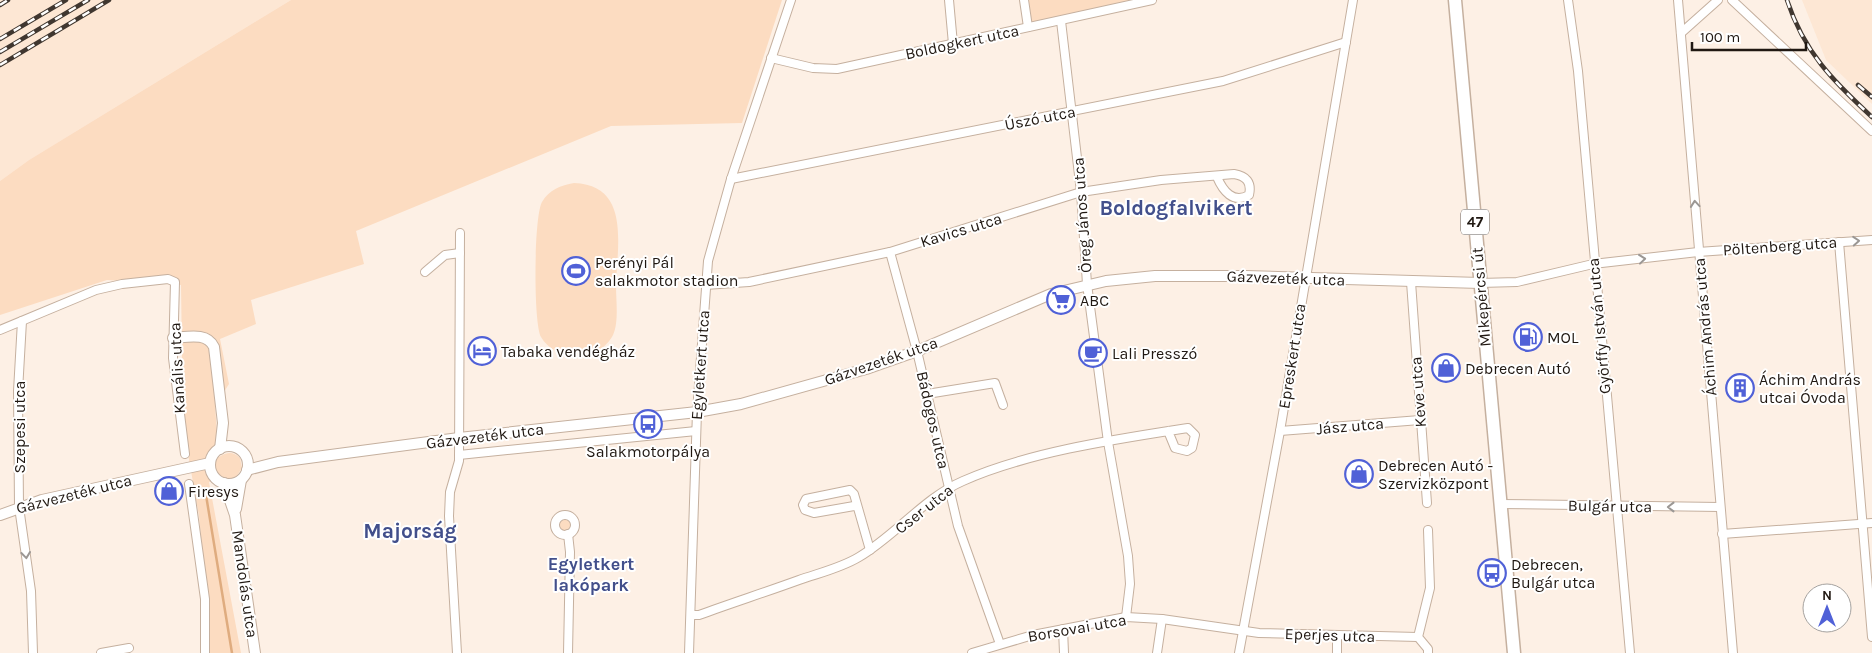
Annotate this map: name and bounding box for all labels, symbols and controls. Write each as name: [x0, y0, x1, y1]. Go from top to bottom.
scale bar: [1692, 20, 1806, 52]
street label: Boldogkert utca: [903, 21, 1021, 63]
text: 100 m: [1700, 28, 1740, 46]
street label: Úszó utca: [1003, 102, 1077, 134]
street label: Öreg János utca: [1068, 157, 1096, 273]
district label: Boldogfalvikert: [1099, 196, 1253, 220]
one-way arrow: [1689, 199, 1700, 207]
street label: Kavics utca: [918, 209, 1004, 251]
road number: 47: [1461, 210, 1489, 234]
street label: Pöltenberg utca: [1722, 233, 1838, 259]
one-way arrow: [1852, 235, 1860, 246]
street label: Mikepércsi út: [1467, 246, 1495, 348]
place label: Perényi Pál salakmotor stadion: [595, 253, 738, 290]
one-way arrow: [1638, 254, 1646, 265]
sports icon: Perényi Pál salakmotor stadion: [561, 256, 591, 286]
street label: Györffy István utca: [1584, 257, 1614, 395]
street label: Áchim András utca: [1689, 257, 1721, 397]
street label: Gázvezeték utca: [1226, 266, 1346, 290]
supermarket icon: ABC: [1046, 285, 1076, 315]
place label: ABC: [1080, 291, 1109, 310]
street label: Epreskert utca: [1274, 302, 1310, 410]
street label: Egyletkert utca: [687, 309, 713, 421]
street label: Kanális utca: [165, 322, 189, 414]
fuel station icon: MOL: [1513, 322, 1543, 352]
place label: MOL: [1547, 328, 1579, 347]
street label: Gázvezeték utca: [822, 333, 940, 389]
hotel icon: Tabaka vendégház: [467, 336, 497, 366]
cafe icon: Lali Presszó: [1078, 338, 1108, 368]
place label: Tabaka vendégház: [501, 342, 635, 361]
place label: Lali Presszó: [1112, 344, 1197, 363]
shop icon: Debrecen Autó: [1431, 353, 1461, 383]
street label: Keve utca: [1406, 356, 1430, 428]
place label: Debrecen Autó: [1465, 359, 1571, 378]
street label: Bádogos utca: [913, 369, 953, 471]
place label: Áchim András utcai Óvoda: [1759, 370, 1861, 407]
building icon: Áchim András utcai Óvoda: [1725, 373, 1755, 403]
street label: Szepesi utca: [10, 381, 29, 473]
bus stop icon: Salakmotorpálya: [633, 409, 663, 439]
street label: Jász utca: [1315, 414, 1385, 438]
street label: Gázvezeték utca: [425, 419, 545, 453]
place label: Salakmotorpálya: [586, 442, 710, 461]
place label: Debrecen Autó - Szervizközpont: [1378, 456, 1493, 493]
shop icon: Debrecen Autó - Szervizközpont: [1344, 459, 1374, 489]
street label: Gázvezeték utca: [14, 470, 134, 518]
shop icon: Firesys: [154, 476, 184, 506]
street label: Cser utca: [891, 480, 957, 538]
place label: Firesys: [188, 482, 239, 501]
street label: Bulgár utca: [1568, 496, 1652, 516]
one-way arrow: [1667, 502, 1675, 512]
district label: Majorság: [363, 519, 457, 543]
street label: Mandolás utca: [228, 529, 262, 639]
one-way arrow: [21, 551, 31, 559]
district label: Egyletkert lakópark: [548, 553, 634, 596]
place label: Debrecen, Bulgár utca: [1511, 555, 1595, 592]
bus stop icon: Debrecen, Bulgár utca: [1477, 558, 1507, 588]
north arrow: [1802, 583, 1852, 633]
text: N: [1822, 587, 1832, 604]
street label: Borsovai utca: [1026, 610, 1128, 646]
street label: Eperjes utca: [1284, 624, 1376, 646]

